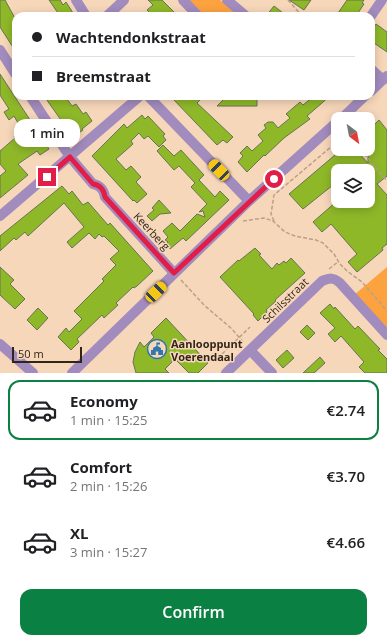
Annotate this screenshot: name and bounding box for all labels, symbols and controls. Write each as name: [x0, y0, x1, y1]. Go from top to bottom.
text: Wachtendonkstraat: [56, 27, 206, 47]
text: Breemstraat: [56, 66, 151, 86]
north arrow: [331, 112, 375, 156]
map controls: [331, 112, 375, 208]
callout: 1 min: [14, 119, 80, 147]
text: 1 min: [29, 124, 65, 142]
car: [206, 157, 232, 183]
button: layers: [331, 164, 375, 208]
route end: [38, 168, 56, 186]
route start: [265, 170, 283, 188]
street label: Keerberg: [130, 209, 174, 253]
street label: Schilsstraat: [259, 274, 311, 326]
car: [143, 279, 169, 305]
place label: Aanlooppunt Voerendaal: [171, 336, 243, 364]
public building icon: Aanlooppunt Voerendaal: [146, 338, 168, 360]
scale bar: [12, 345, 82, 364]
text: 50 m: [18, 346, 44, 361]
text: Economy: [70, 391, 138, 411]
icon: car: [22, 392, 58, 428]
text: €2.74: [327, 400, 365, 420]
text: 1 min · 15:25: [70, 411, 147, 429]
text: Comfort: [70, 457, 132, 477]
icon: car: [22, 458, 58, 494]
text: €3.70: [327, 466, 365, 486]
text: 2 min · 15:26: [70, 477, 147, 495]
text: XL: [70, 523, 88, 543]
icon: car: [22, 524, 58, 560]
text: €4.66: [327, 532, 365, 552]
text: 3 min · 15:27: [70, 543, 147, 561]
button: Confirm: [20, 589, 367, 635]

